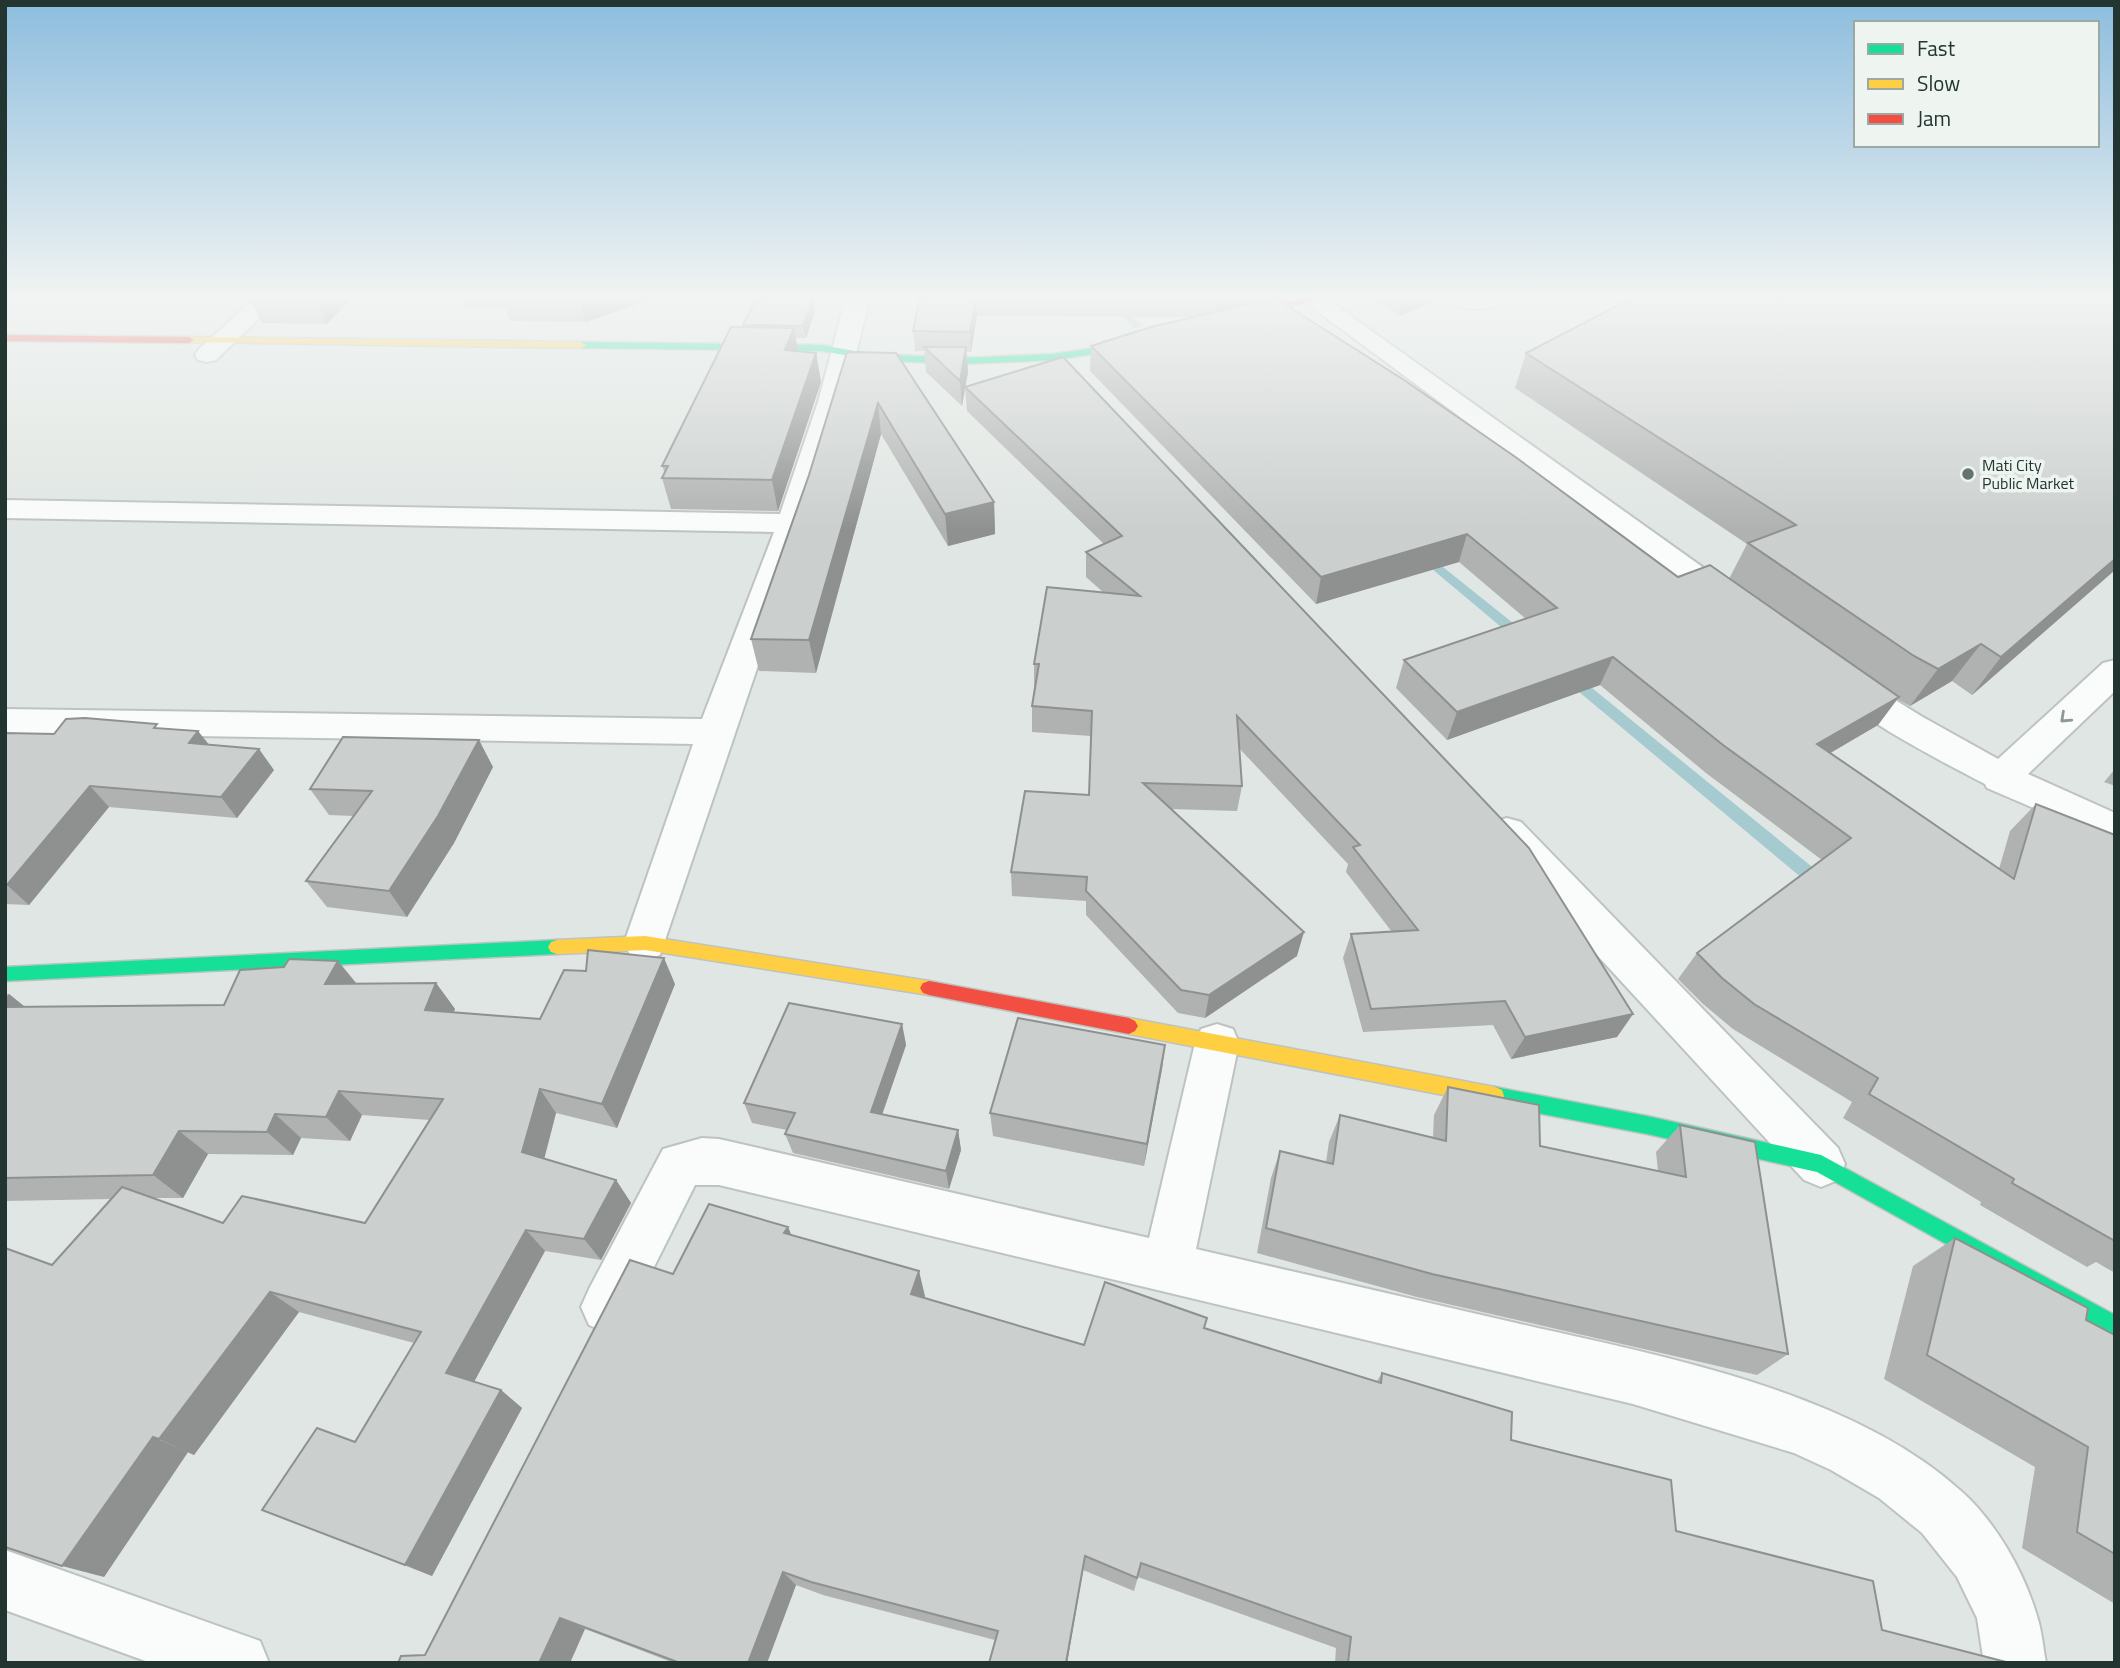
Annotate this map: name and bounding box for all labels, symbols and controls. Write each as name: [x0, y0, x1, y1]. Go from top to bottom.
legend: [1854, 21, 2099, 147]
text: Fast: [1917, 32, 1956, 64]
text: Slow: [1917, 67, 1960, 99]
text: Jam: [1917, 102, 1951, 134]
place label: Mati City Public Market: [1982, 453, 2075, 495]
marker: Mati City Public Market: [1960, 466, 1976, 482]
one-way arrow: [2060, 709, 2073, 722]

